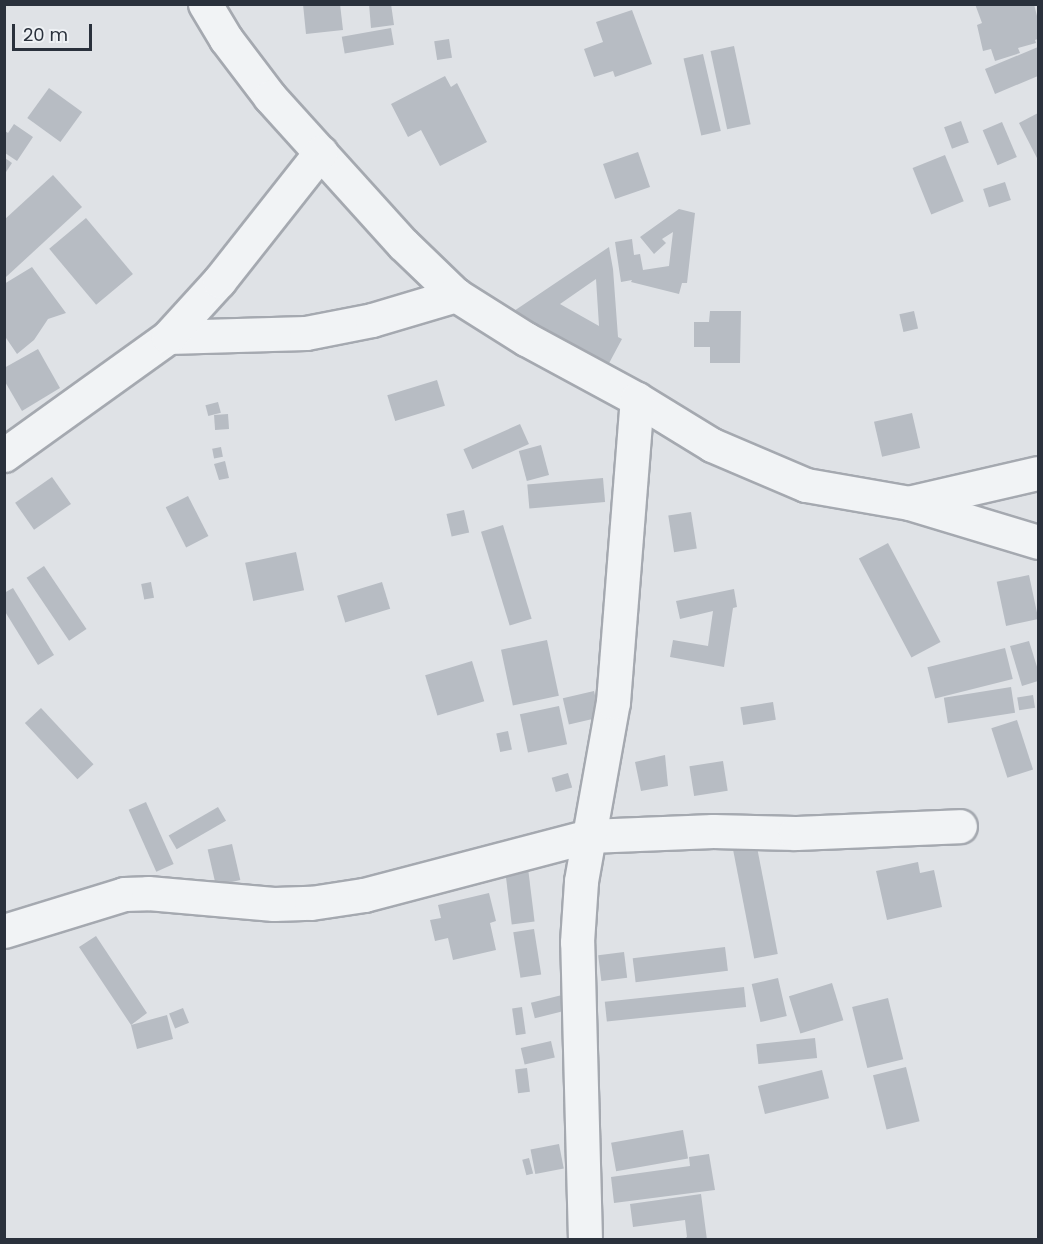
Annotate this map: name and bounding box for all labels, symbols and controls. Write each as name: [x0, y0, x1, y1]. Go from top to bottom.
scale bar: [15, 12, 94, 50]
text: 20 m: [23, 22, 68, 47]

